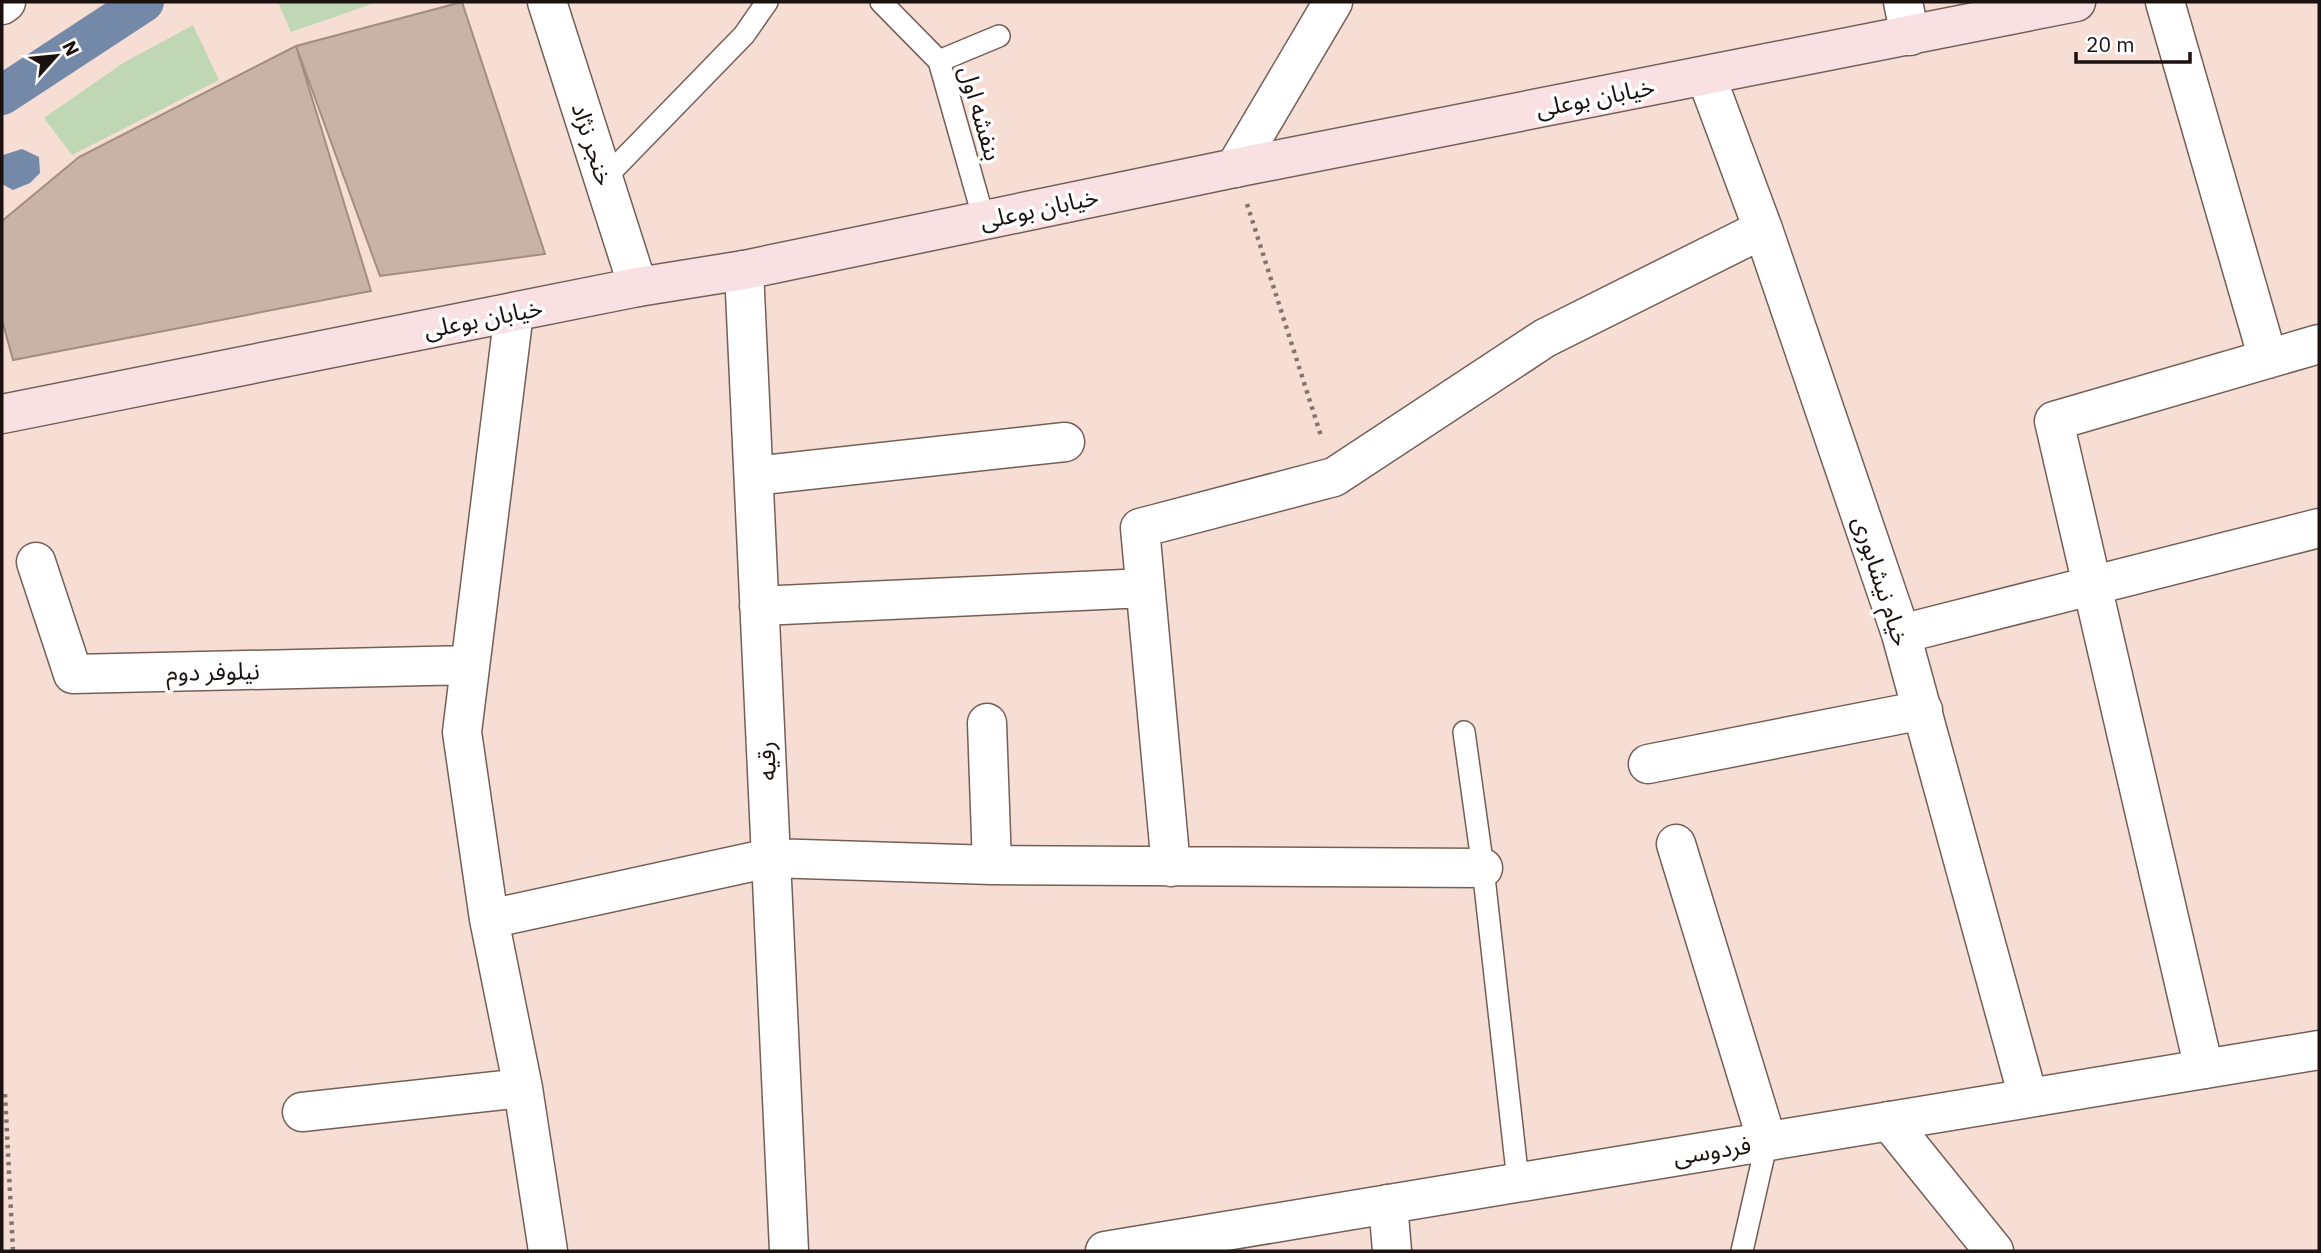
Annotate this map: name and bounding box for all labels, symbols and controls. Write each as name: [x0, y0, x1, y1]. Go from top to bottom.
north arrow: [21, 21, 91, 91]
scale bar: [2076, 21, 2190, 65]
text: 20 m: [2086, 30, 2135, 58]
text: N: [57, 37, 85, 60]
street label: بنفشه اول: [952, 62, 1010, 164]
street label: خیابان بوعلی: [1533, 70, 1657, 124]
street label: خنجر نژاد: [565, 98, 621, 190]
street label: خیابان بوعلی: [977, 180, 1101, 236]
street label: خیابان بوعلی: [421, 291, 545, 345]
street label: خیام نیشابوری: [1843, 512, 1918, 651]
street label: نیلوفر دوم: [166, 654, 260, 691]
street label: رقیه: [749, 740, 783, 782]
street label: فردوسی: [1671, 1128, 1753, 1172]

